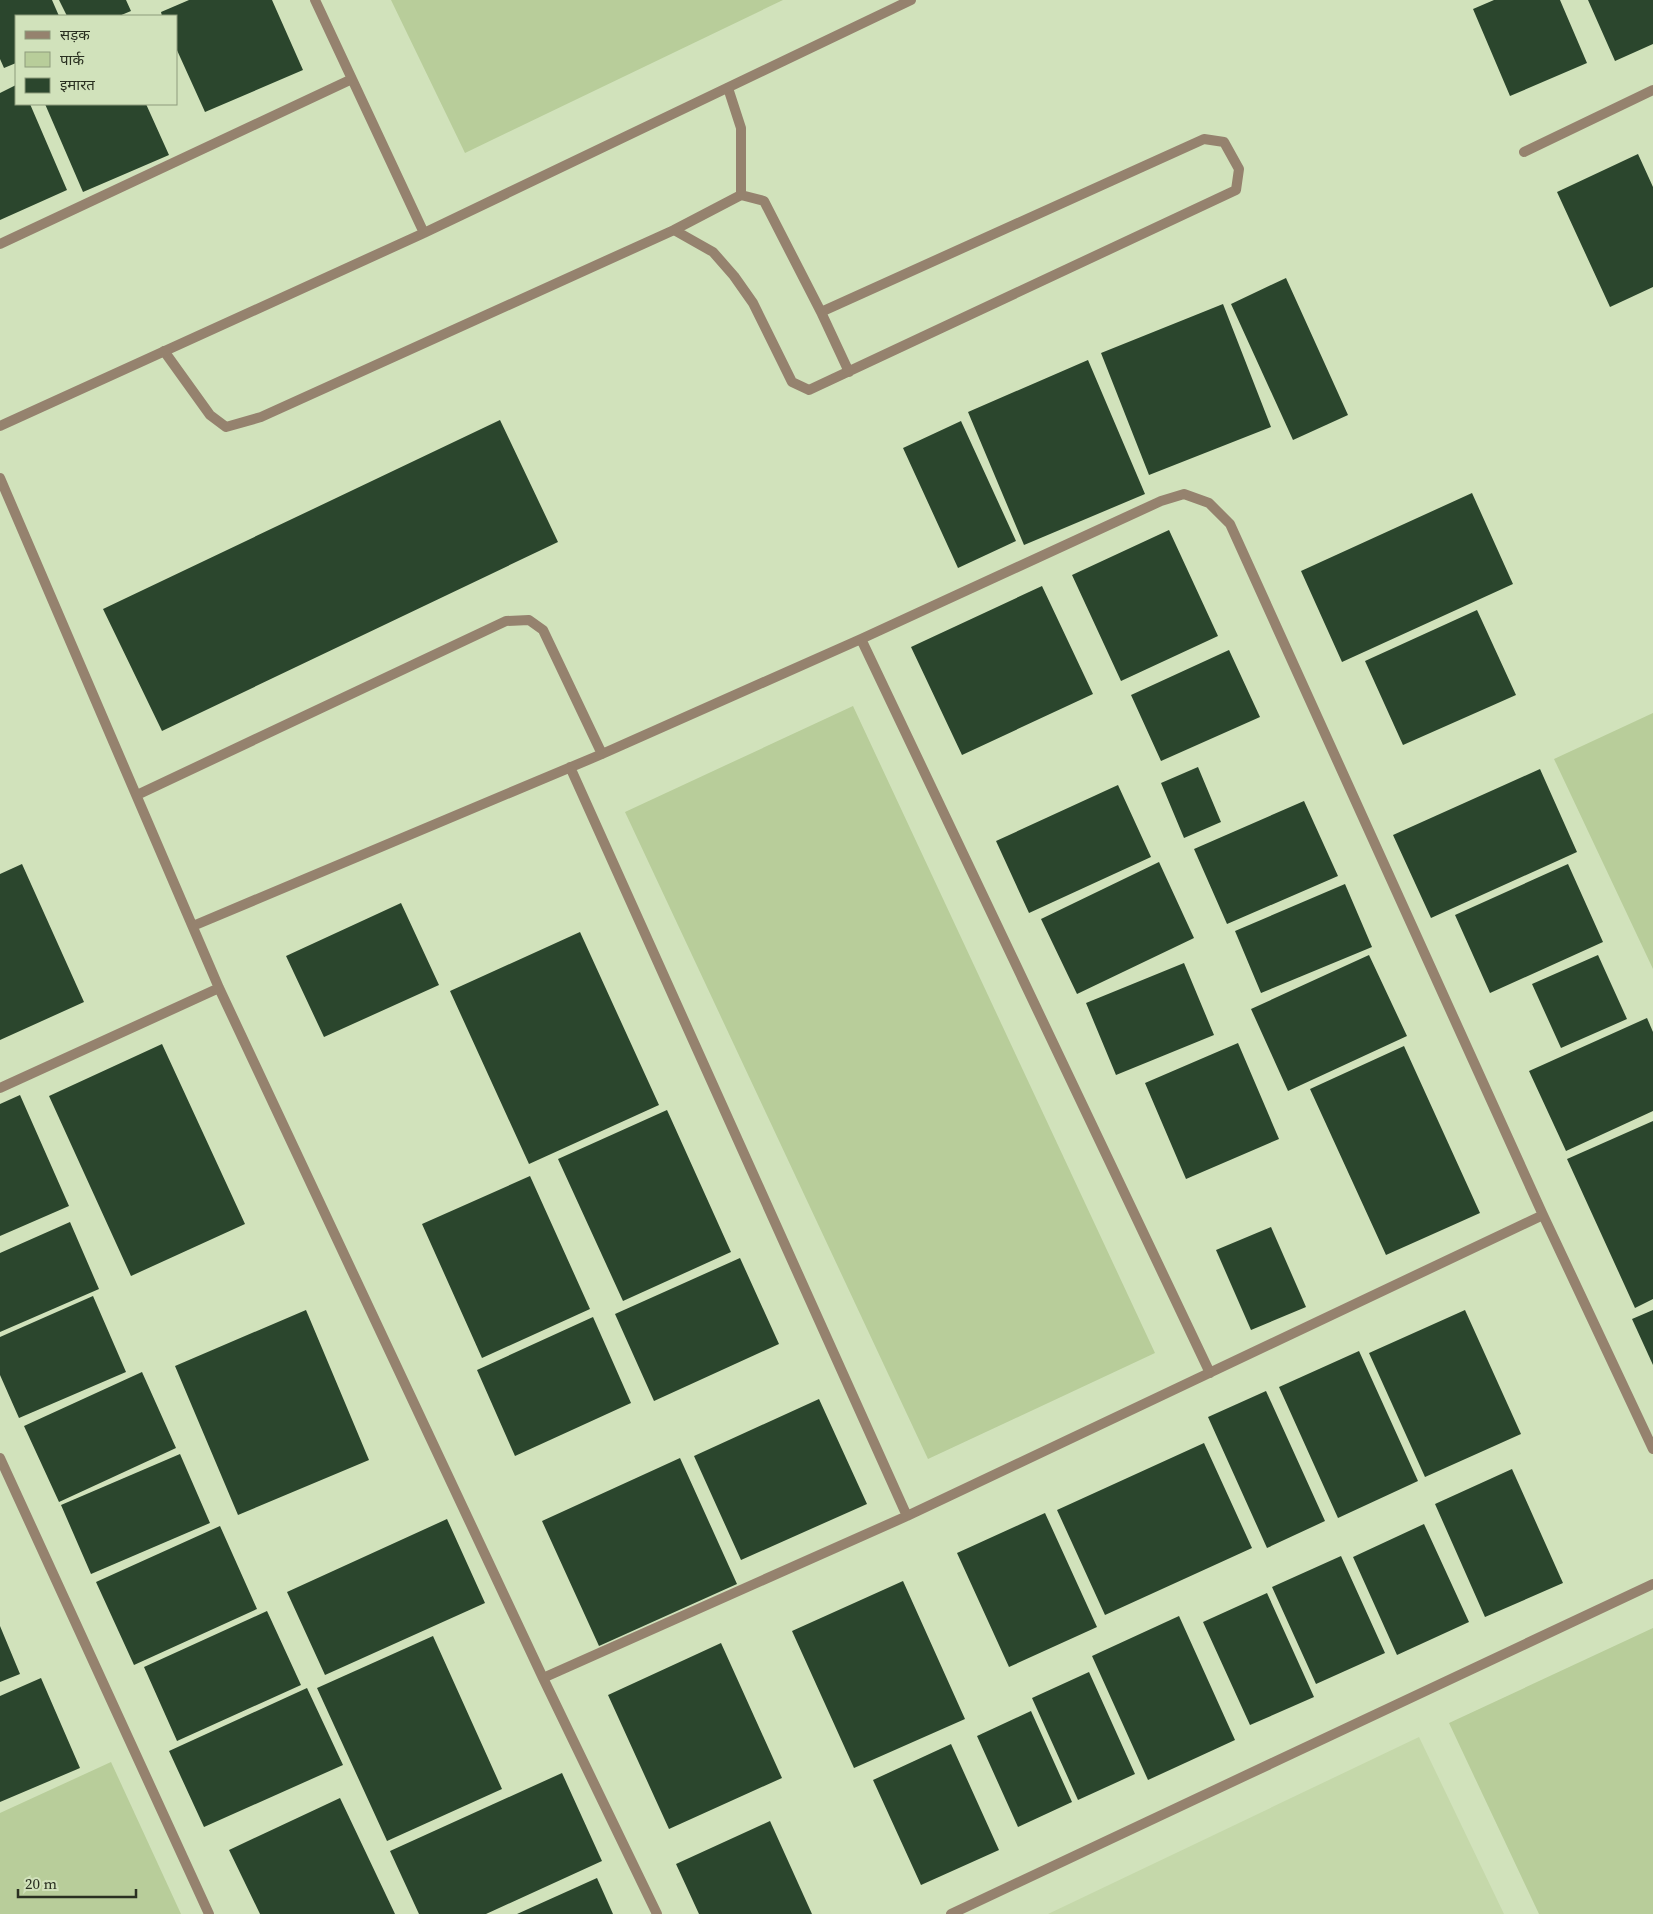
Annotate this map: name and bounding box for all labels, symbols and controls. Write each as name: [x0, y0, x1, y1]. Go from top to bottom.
legend: [15, 15, 178, 105]
text: सड़क: [60, 24, 90, 45]
text: पार्क: [60, 49, 84, 70]
text: इमारत: [60, 74, 95, 95]
scale bar: [18, 1866, 135, 1898]
text: 20 m: [25, 1873, 57, 1894]

